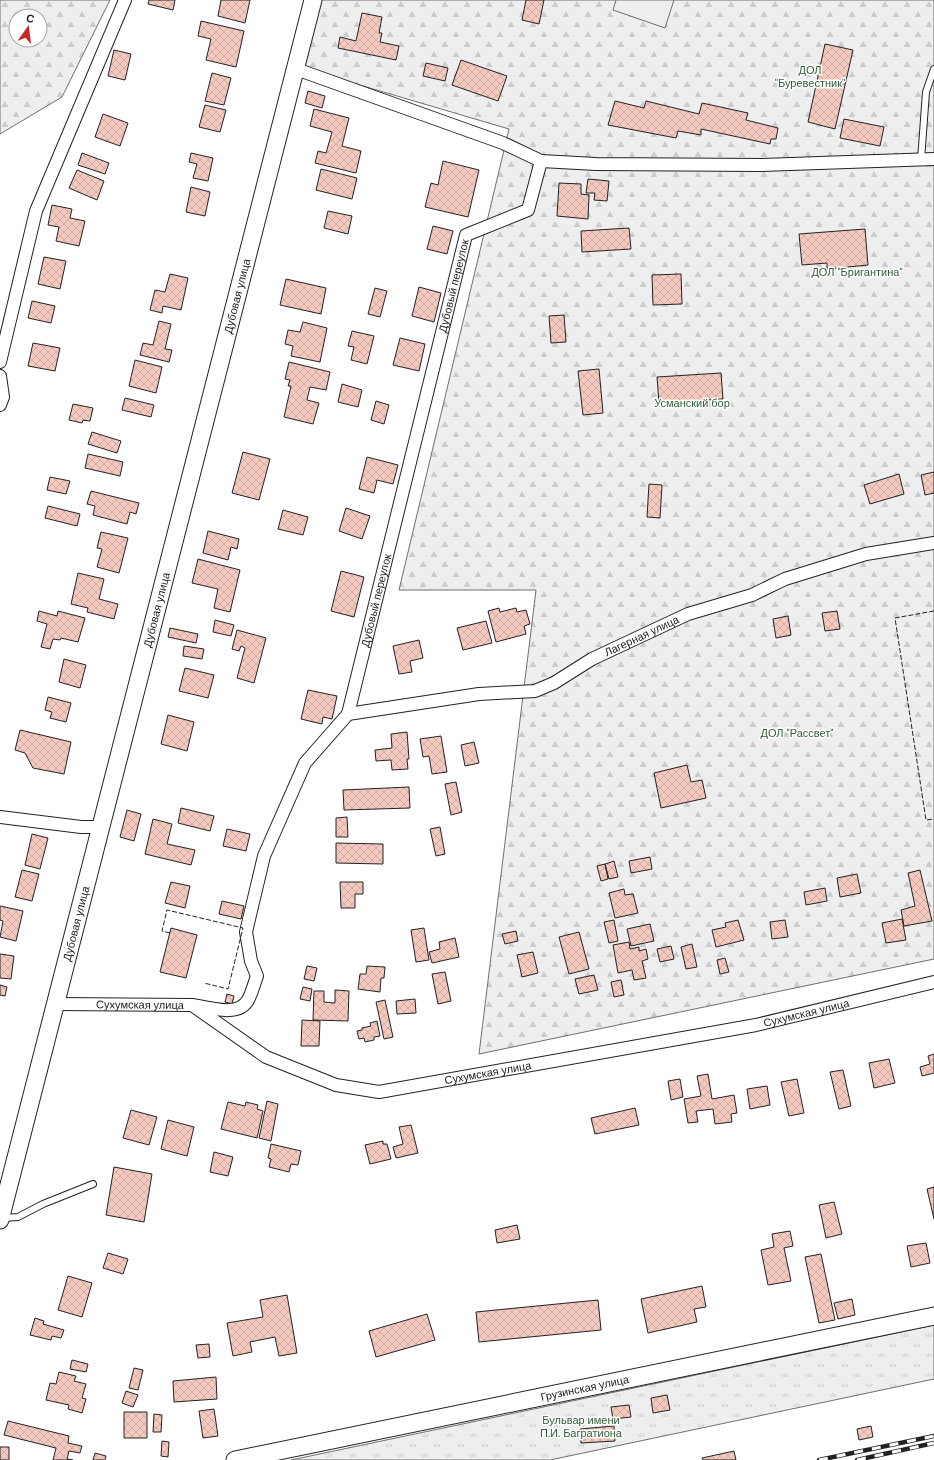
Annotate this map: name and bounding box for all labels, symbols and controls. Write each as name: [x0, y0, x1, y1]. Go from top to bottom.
north arrow: [8, 8, 48, 48]
text: С: [25, 11, 36, 26]
park label: ДОЛ "Буревестник": [775, 63, 845, 90]
street label: Дубовый переулок: [435, 238, 472, 334]
street label: Дубовая улица: [221, 256, 254, 335]
park label: ДОЛ "Бригантина": [811, 265, 903, 279]
park label: Усманский бор: [654, 396, 730, 410]
street label: Дубовый переулок: [358, 552, 394, 649]
street label: Дубовая улица: [140, 570, 173, 649]
street label: Лагерная улица: [602, 612, 682, 659]
park label: ДОЛ "Рассвет": [760, 726, 834, 740]
street label: Дубовая улица: [60, 884, 93, 963]
street label: Сухумская улица: [762, 996, 851, 1030]
street label: Сухумская улица: [96, 997, 185, 1012]
street label: Сухумская улица: [443, 1058, 533, 1087]
street label: Грузинская улица: [539, 1372, 631, 1404]
park label: Бульвар имени П.И. Багратиона: [540, 1413, 623, 1440]

